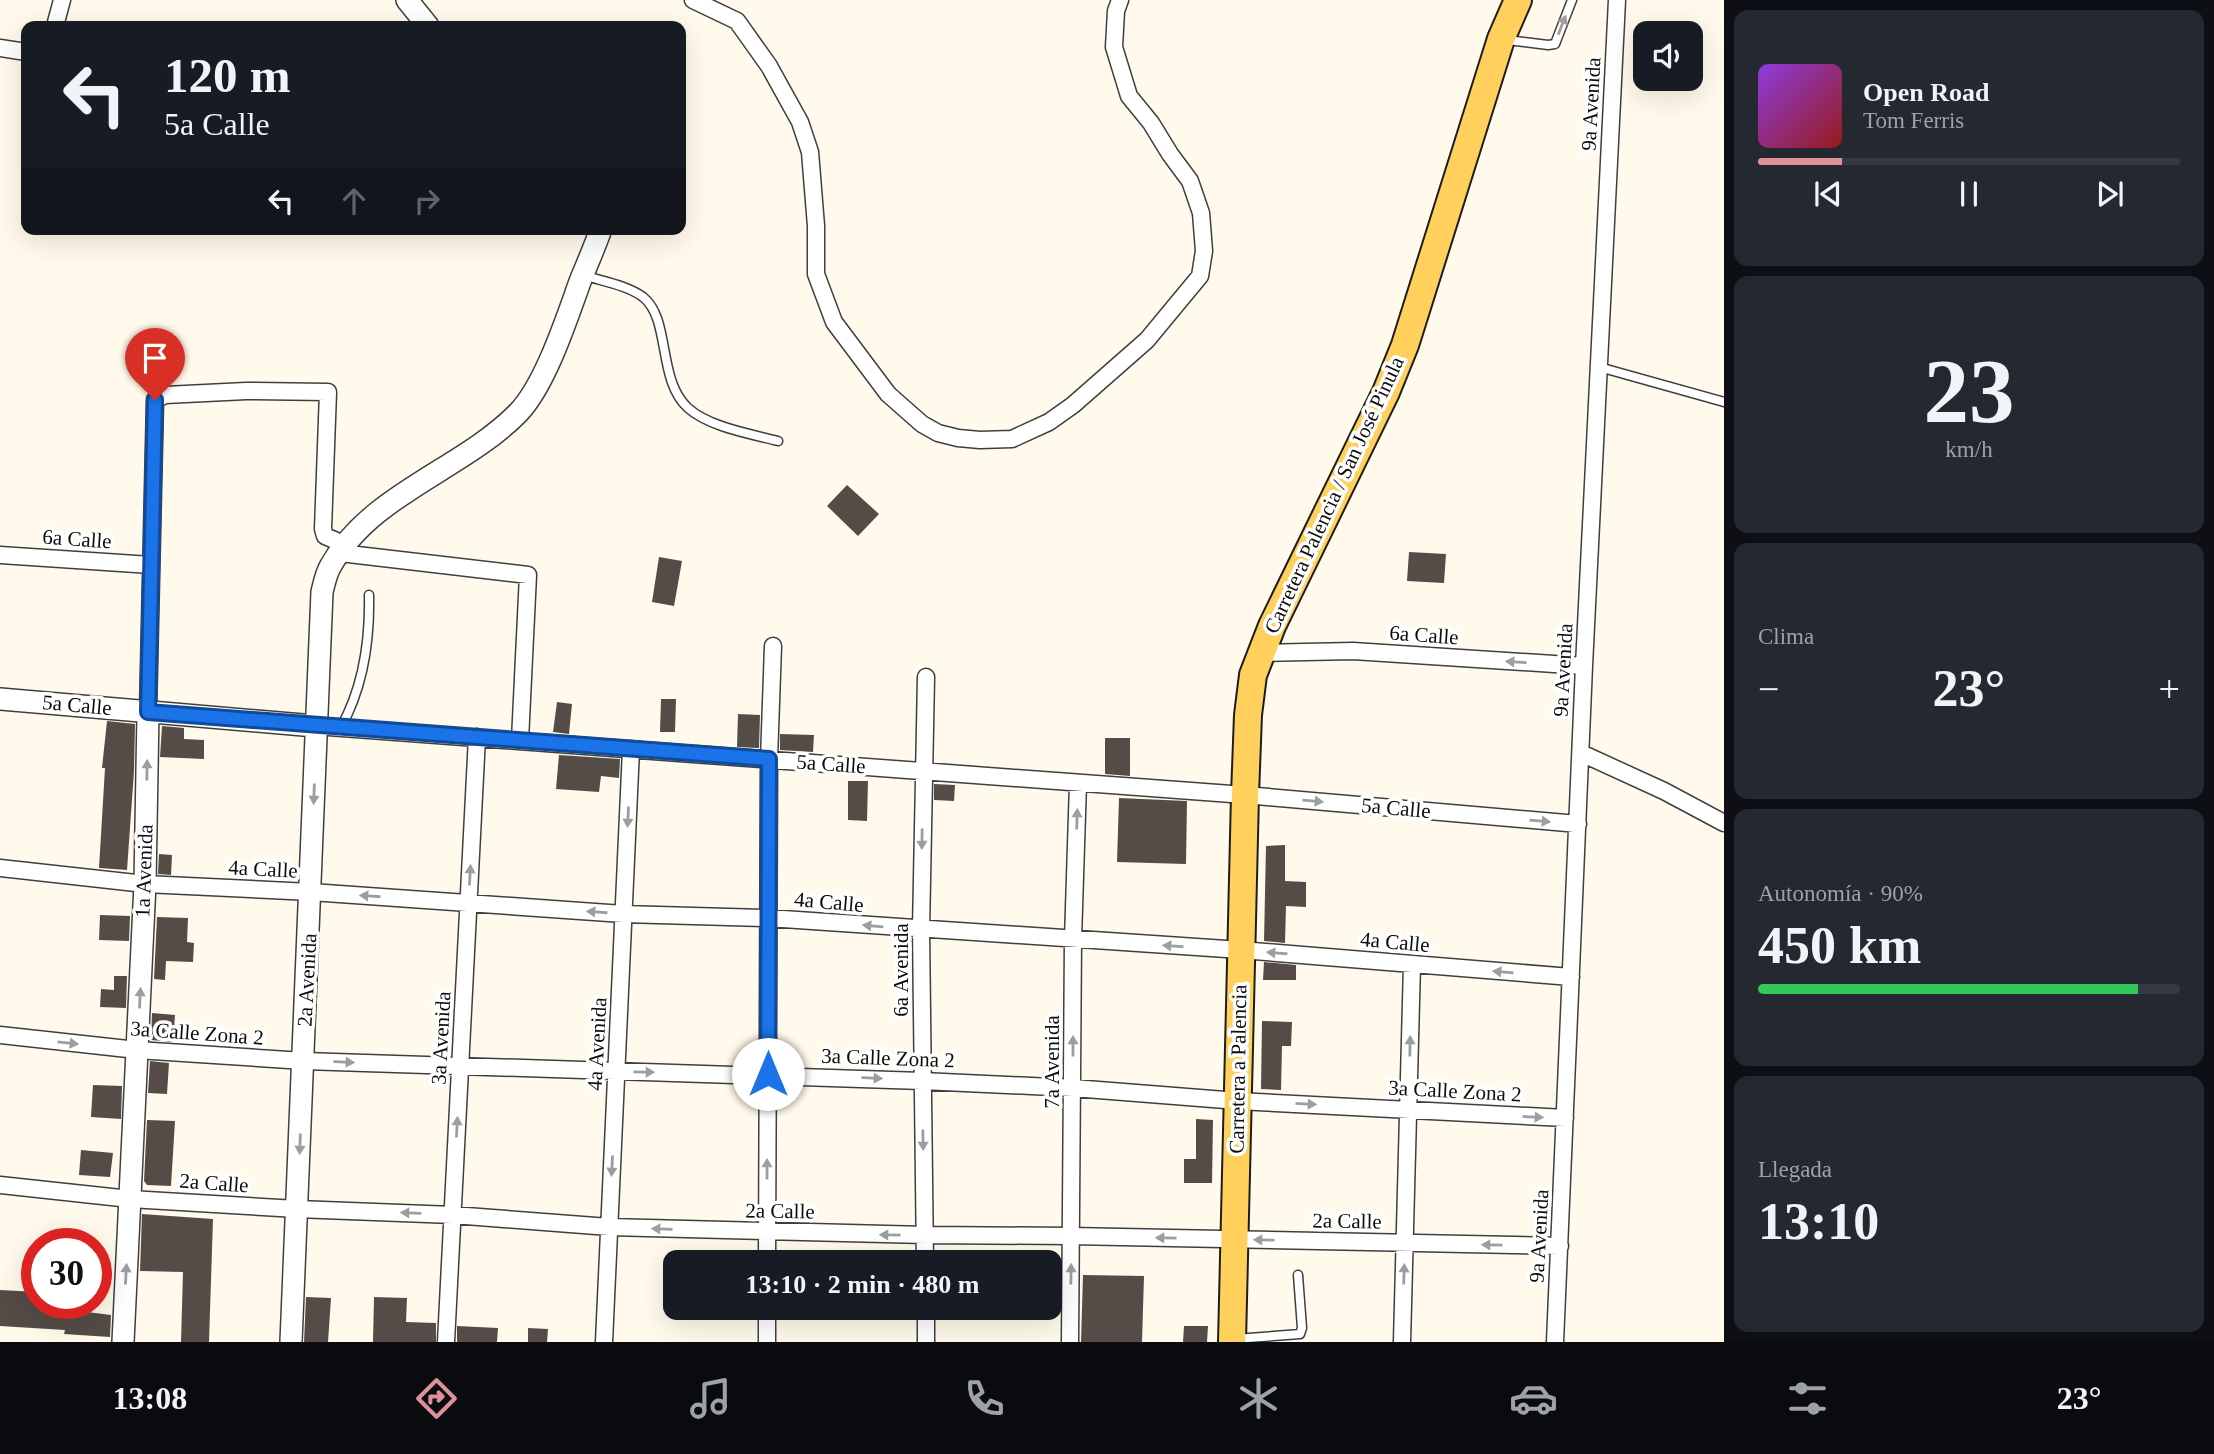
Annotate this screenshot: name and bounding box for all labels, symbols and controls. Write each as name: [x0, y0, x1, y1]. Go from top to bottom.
one-way arrow: [1557, 14, 1568, 35]
map controls: [1633, 21, 1703, 91]
button: sound: [1633, 21, 1703, 91]
text: 120 m: [164, 48, 291, 103]
icon: left: [49, 49, 140, 140]
street label: 9a Avenida: [1577, 56, 1605, 151]
text: Open Road: [1863, 78, 1989, 107]
text: 5a Calle: [164, 106, 270, 142]
text: Tom Ferris: [1863, 108, 1964, 133]
icon: previous: [1809, 175, 1847, 213]
icon: pause: [1950, 175, 1988, 213]
icon: next: [2091, 175, 2129, 213]
icon: left: [262, 182, 300, 220]
icon: ahead: [335, 182, 373, 220]
icon: right: [408, 182, 446, 220]
pin: [125, 328, 185, 400]
icon: arrive: [136, 339, 174, 377]
text: 23: [1924, 341, 2015, 442]
street label: Carretera Palencia / San José Pinula: [1259, 352, 1409, 637]
text: km/h: [1945, 437, 1993, 462]
street label: 6a Calle: [42, 525, 112, 553]
street label: 6a Calle: [1389, 621, 1459, 649]
street label: 9a Avenida: [1549, 622, 1577, 717]
text: Clima: [1758, 624, 1814, 649]
one-way arrow: [1505, 656, 1527, 667]
text: 23°: [1933, 660, 2005, 717]
text: −: [1758, 668, 1779, 710]
text: +: [2159, 668, 2180, 710]
street label: 5a Calle: [41, 690, 113, 720]
street label: 5a Calle: [796, 750, 866, 778]
one-way arrow: [141, 759, 153, 781]
one-way arrow: [308, 783, 319, 805]
street label: 5a Calle: [1360, 793, 1432, 823]
one-way arrow: [1302, 796, 1324, 807]
one-way arrow: [622, 806, 633, 828]
one-way arrow: [1071, 808, 1082, 830]
one-way arrow: [1529, 816, 1551, 827]
street label: 1a Avenida: [130, 823, 158, 918]
one-way arrow: [916, 828, 928, 850]
street label: 4a Calle: [228, 855, 298, 883]
one-way arrow: [465, 864, 476, 886]
text: Autonomía · 90%: [1758, 881, 1923, 906]
street label: 4a Calle: [793, 887, 865, 917]
one-way arrow: [358, 890, 380, 901]
one-way arrow: [585, 906, 607, 917]
text: 450 km: [1758, 917, 1921, 974]
one-way arrow: [861, 920, 883, 931]
street label: 6a Avenida: [889, 923, 913, 1017]
street label: 4a Calle: [1359, 927, 1431, 957]
street label: 2a Avenida: [293, 932, 321, 1027]
one-way arrow: [1162, 940, 1184, 951]
one-way arrow: [1265, 947, 1287, 958]
one-way arrow: [1492, 966, 1514, 977]
street label: Carretera a Palencia: [1225, 984, 1251, 1154]
one-way arrow: [134, 986, 145, 1008]
street label: 3a Avenida: [427, 990, 455, 1085]
street label: 4a Avenida: [583, 996, 611, 1091]
street label: 7a Avenida: [1040, 1015, 1064, 1109]
street label: 3a Calle Zona 2: [130, 1016, 264, 1050]
one-way arrow: [1067, 1035, 1079, 1057]
one-way arrow: [1404, 1035, 1415, 1057]
one-way arrow: [57, 1037, 79, 1048]
position arrow: [731, 1037, 805, 1111]
street label: 3a Calle Zona 2: [821, 1044, 955, 1072]
one-way arrow: [333, 1057, 355, 1068]
one-way arrow: [634, 1066, 656, 1077]
one-way arrow: [861, 1073, 883, 1084]
street label: 3a Calle Zona 2: [1388, 1076, 1522, 1106]
one-way arrow: [1295, 1099, 1317, 1110]
one-way arrow: [1522, 1111, 1544, 1122]
one-way arrow: [452, 1116, 463, 1138]
one-way arrow: [918, 1129, 929, 1151]
one-way arrow: [294, 1133, 305, 1155]
one-way arrow: [607, 1156, 618, 1178]
text: Llegada: [1758, 1157, 1832, 1182]
one-way arrow: [761, 1158, 773, 1180]
street label: 2a Calle: [179, 1169, 249, 1197]
street label: 9a Avenida: [1525, 1188, 1553, 1283]
text: 13:10: [1758, 1193, 1879, 1250]
street label: 2a Calle: [745, 1198, 815, 1224]
one-way arrow: [400, 1208, 422, 1219]
street label: 2a Calle: [1312, 1208, 1382, 1234]
one-way arrow: [651, 1223, 673, 1234]
speed limit sign: 30: [21, 1228, 112, 1319]
one-way arrow: [878, 1229, 900, 1240]
one-way arrow: [1155, 1233, 1177, 1244]
one-way arrow: [1253, 1235, 1275, 1246]
one-way arrow: [1481, 1239, 1503, 1251]
one-way arrow: [121, 1263, 132, 1285]
one-way arrow: [1065, 1263, 1077, 1285]
one-way arrow: [1398, 1263, 1409, 1285]
text: 13:10 · 2 min · 480 m: [746, 1270, 980, 1299]
icon: directions: [412, 1374, 461, 1423]
icon: music: [686, 1374, 735, 1423]
icon: phone: [960, 1374, 1009, 1423]
icon: climate: [1234, 1374, 1283, 1423]
icon: car: [1509, 1374, 1558, 1423]
icon: filters: [1783, 1374, 1832, 1423]
text: 13:08: [113, 1380, 187, 1416]
text: 23°: [2057, 1380, 2101, 1416]

